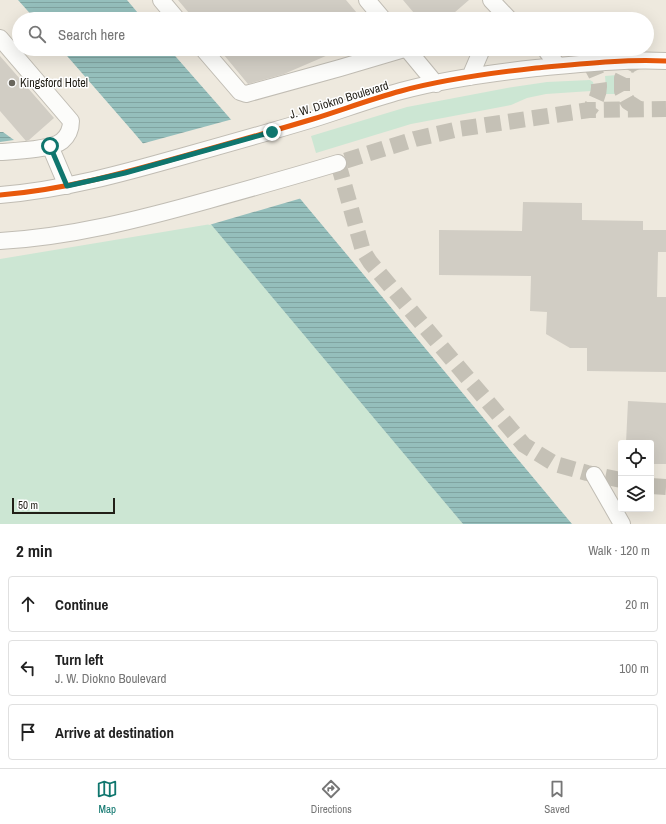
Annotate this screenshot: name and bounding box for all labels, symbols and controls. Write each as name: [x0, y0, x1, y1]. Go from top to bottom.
search box: [12, 12, 654, 56]
icon: search: [26, 23, 48, 45]
text: Search here: [58, 24, 125, 45]
place label: Kingsford Hotel: [20, 75, 88, 91]
street label: J. W. Diokno Boulevard: [287, 77, 391, 123]
marker: Kingsford Hotel: [7, 78, 17, 88]
route end: [263, 123, 281, 141]
route start: [41, 137, 59, 155]
map controls: [618, 440, 654, 512]
button: locate: [618, 440, 654, 476]
button: layers: [618, 476, 654, 512]
scale bar: [12, 496, 115, 515]
text: 50 m: [18, 498, 38, 512]
text: 2 min: [16, 539, 52, 562]
text: Walk · 120 m: [588, 542, 650, 559]
icon: ahead: [17, 593, 39, 615]
text: Continue: [55, 594, 108, 615]
text: 20 m: [625, 596, 649, 613]
text: Turn left: [55, 649, 103, 670]
icon: left: [17, 657, 39, 679]
text: 100 m: [619, 660, 649, 677]
text: J. W. Diokno Boulevard: [55, 670, 166, 687]
icon: arrive: [17, 721, 39, 743]
text: Arrive at destination: [55, 722, 174, 743]
tab: Map: [96, 778, 118, 816]
tab: Directions: [311, 778, 352, 816]
tab: Saved: [544, 778, 570, 816]

